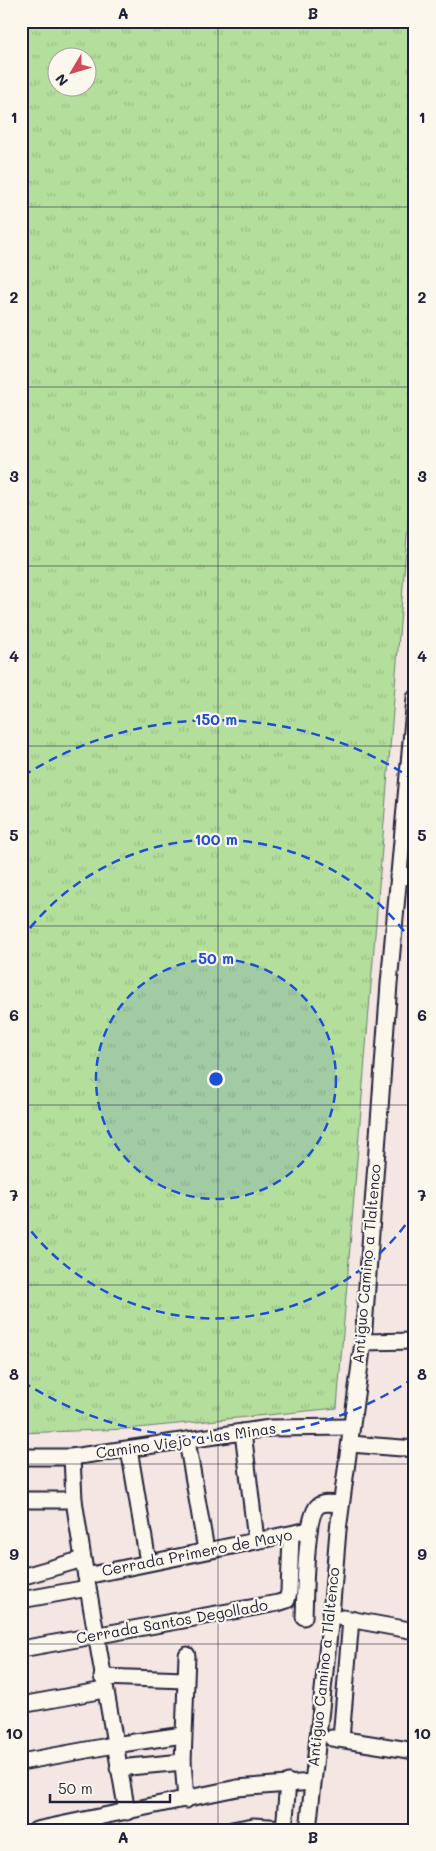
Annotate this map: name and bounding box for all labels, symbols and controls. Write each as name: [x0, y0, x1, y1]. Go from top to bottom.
text: A: [117, 2, 129, 23]
text: B: [308, 2, 318, 23]
north arrow: [48, 48, 98, 98]
text: N: [51, 70, 72, 90]
text: 1: [10, 106, 18, 127]
text: 1: [418, 106, 426, 127]
text: 2: [10, 286, 19, 307]
text: 2: [418, 286, 427, 307]
text: 3: [9, 465, 19, 486]
text: 3: [417, 465, 427, 486]
text: 4: [9, 645, 19, 666]
text: 4: [417, 645, 427, 666]
text: 150 m: [195, 709, 237, 729]
text: 5: [9, 824, 19, 845]
text: 5: [417, 824, 427, 845]
text: 100 m: [194, 829, 238, 849]
text: 50 m: [198, 948, 234, 968]
text: 6: [9, 1004, 19, 1025]
text: 6: [417, 1004, 427, 1025]
centre of rings: [207, 1070, 225, 1088]
street label: Antiguo Camino a Tlaltenco: [347, 1163, 385, 1365]
text: 7: [10, 1184, 19, 1205]
text: 7: [418, 1184, 427, 1205]
text: 8: [9, 1363, 19, 1384]
text: 8: [417, 1363, 427, 1384]
street label: Camino Viejo a las Minas: [95, 1417, 277, 1463]
street label: Cerrada Primero de Mayo: [100, 1524, 294, 1580]
text: 9: [9, 1543, 19, 1564]
text: 9: [417, 1543, 427, 1564]
street label: Antiguo Camino a Tlaltenco: [303, 1566, 343, 1768]
street label: Cerrada Santos Degollado: [74, 1594, 269, 1648]
text: 10: [5, 1722, 23, 1743]
text: 10: [413, 1722, 431, 1743]
scale bar: [50, 1771, 170, 1803]
text: 50 m: [58, 1778, 93, 1798]
text: A: [117, 1826, 129, 1847]
text: B: [308, 1826, 318, 1847]

